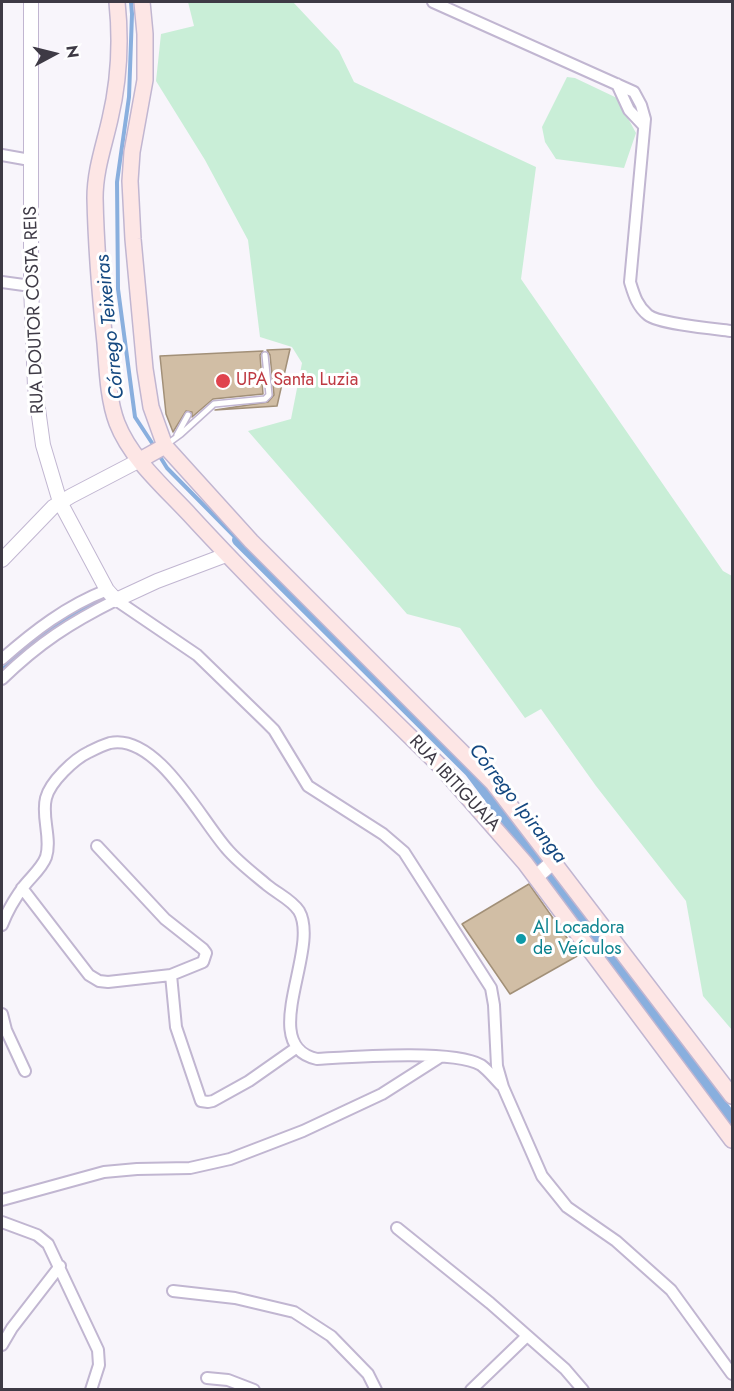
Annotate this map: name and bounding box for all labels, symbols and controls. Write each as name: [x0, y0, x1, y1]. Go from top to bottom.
north arrow: [24, 24, 84, 84]
text: N: [60, 44, 85, 59]
street label: RUA DOUTOR COSTA REIS: [21, 206, 49, 414]
water label: Córrego Teixeiras: [91, 254, 131, 400]
place label: UPA Santa Luzia: [236, 370, 358, 392]
marker: UPA Santa Luzia: [214, 372, 232, 390]
street label: RUA IBITIGUAIA: [404, 731, 504, 837]
water label: Córrego Ipiranga: [463, 739, 571, 869]
place label: Al Locadora de Veículos: [533, 918, 625, 960]
marker: Al Locadora de Veículos: [514, 932, 528, 946]

